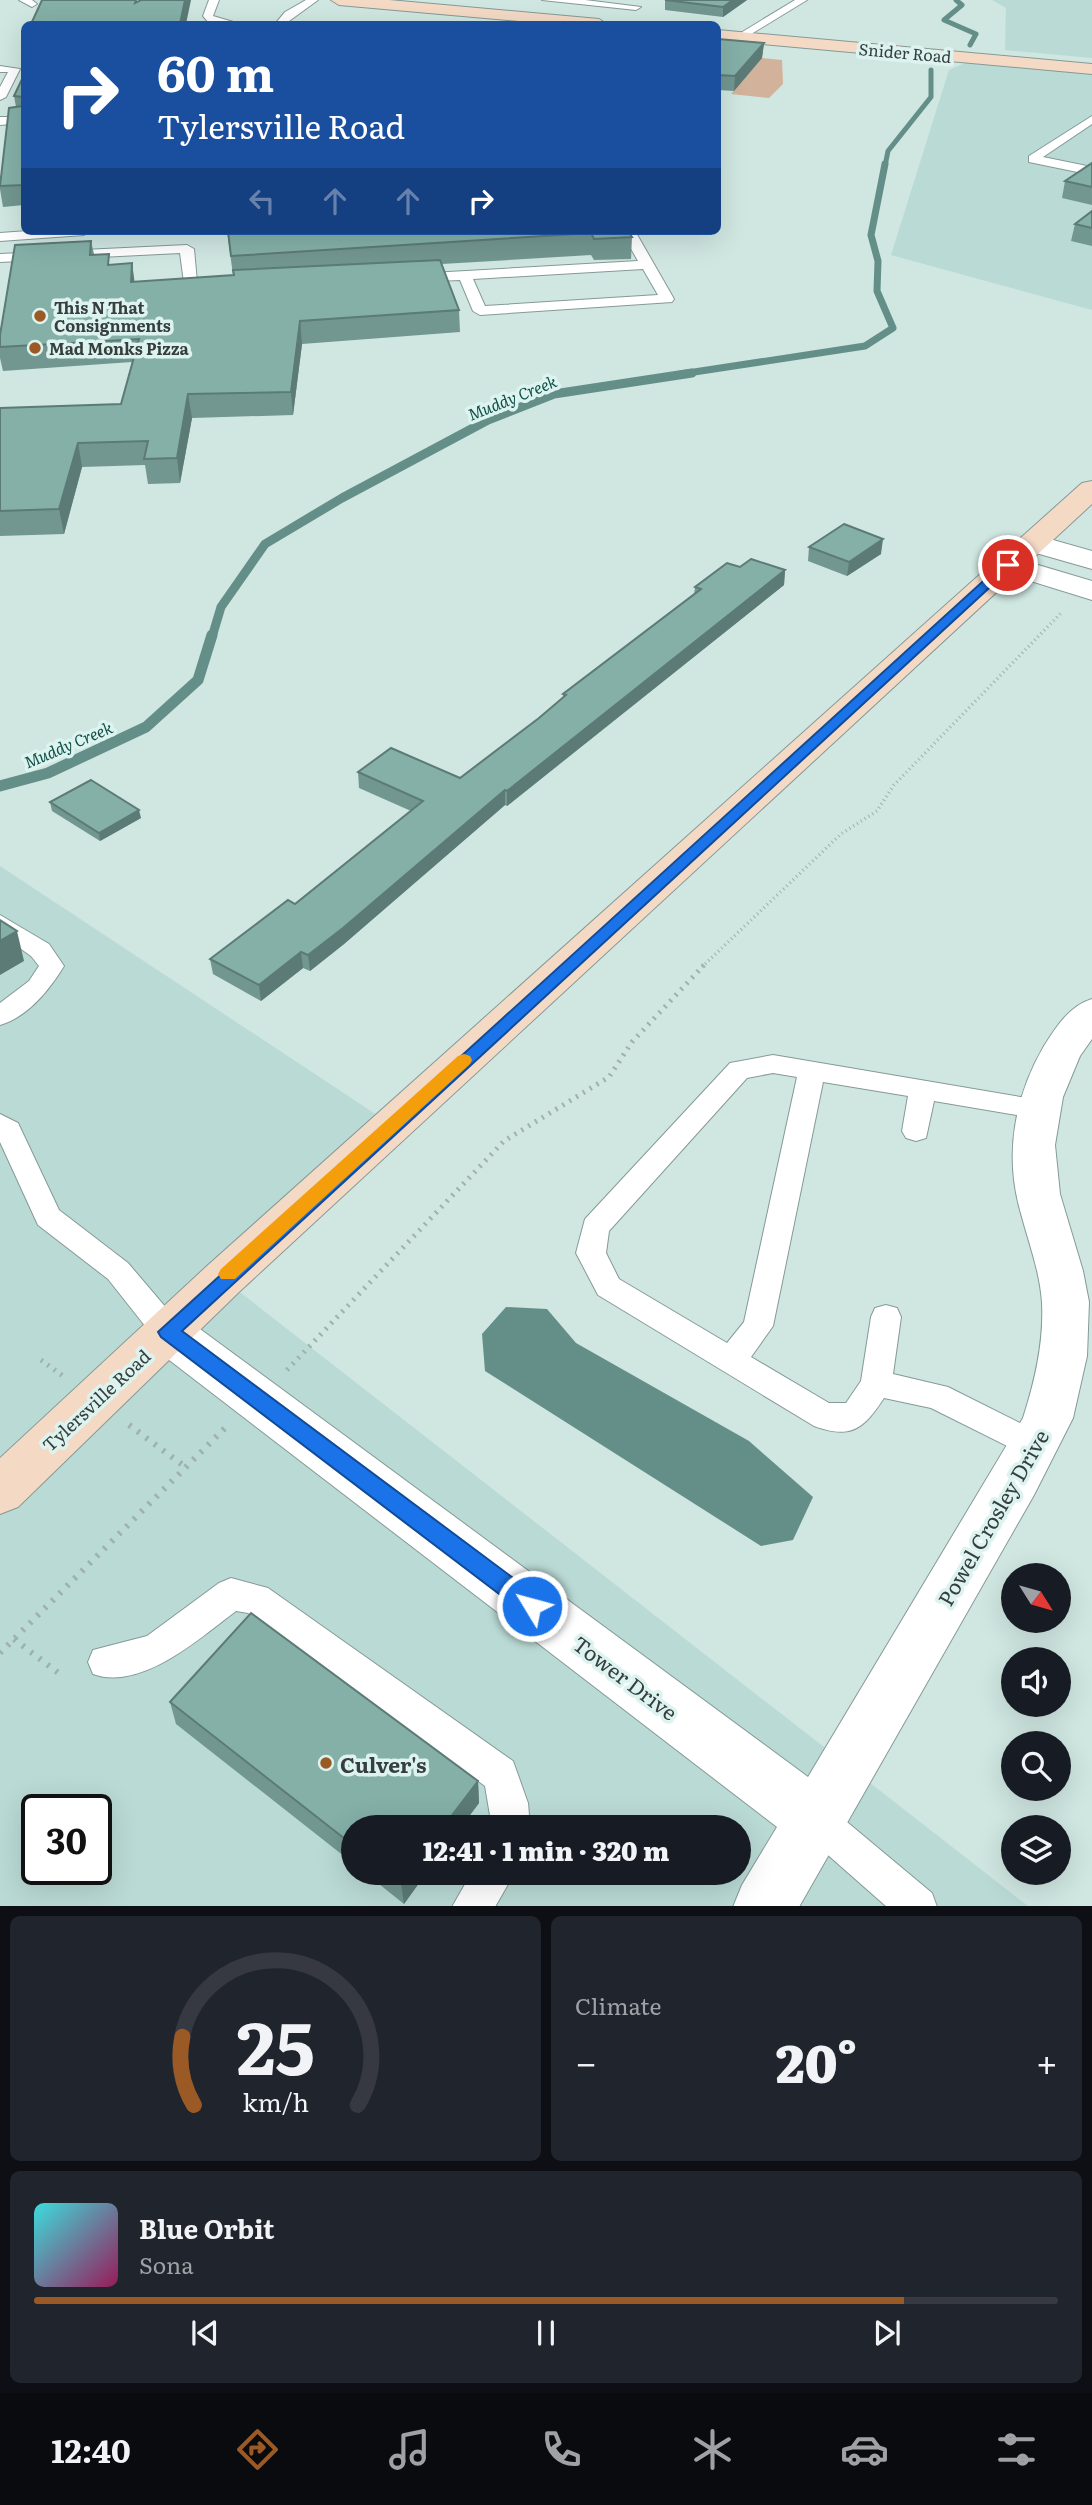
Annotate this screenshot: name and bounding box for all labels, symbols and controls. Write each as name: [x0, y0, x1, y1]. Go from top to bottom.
text: 60 m: [157, 34, 274, 107]
street label: Snider Road: [858, 36, 952, 68]
icon: right: [42, 49, 133, 140]
text: Tylersville Road: [157, 101, 405, 149]
icon: left: [243, 182, 281, 220]
icon: ahead: [316, 182, 354, 220]
icon: ahead: [389, 182, 427, 220]
icon: right: [462, 182, 500, 220]
place label: This N That Consignments: [54, 295, 171, 337]
marker: This N That Consignments: [32, 308, 48, 324]
place label: Mad Monks Pizza: [49, 336, 189, 360]
marker: Mad Monks Pizza: [27, 340, 43, 356]
water label: Muddy Creek: [464, 368, 560, 426]
pin: [978, 535, 1038, 595]
icon: arrive: [989, 546, 1027, 584]
water label: Muddy Creek: [20, 715, 116, 773]
street label: Tylersville Road: [36, 1343, 156, 1457]
street label: Powel Crosley Drive: [929, 1423, 1055, 1611]
north arrow: [1001, 1563, 1071, 1633]
map controls: [1001, 1563, 1071, 1885]
position arrow: [495, 1569, 569, 1643]
street label: Tower Drive: [567, 1627, 685, 1727]
button: sound: [1001, 1647, 1071, 1717]
button: search: [1001, 1731, 1071, 1801]
place label: Culver's: [340, 1748, 427, 1779]
marker: Culver's: [318, 1755, 334, 1771]
speed limit sign: 30: [21, 1794, 112, 1885]
button: layers: [1001, 1815, 1071, 1885]
text: 12:41 · 1 min · 320 m: [423, 1830, 669, 1869]
text: Climate: [575, 1988, 661, 2022]
text: 25: [236, 1989, 315, 2097]
text: 20°: [776, 2022, 857, 2099]
text: −: [575, 2032, 597, 2089]
text: +: [1036, 2032, 1058, 2089]
text: km/h: [242, 2082, 309, 2119]
text: Blue Orbit: [139, 2208, 274, 2247]
text: Sona: [139, 2247, 194, 2281]
icon: previous: [186, 2314, 224, 2352]
icon: pause: [527, 2314, 565, 2352]
icon: next: [868, 2314, 906, 2352]
text: 12:40: [51, 2425, 131, 2473]
icon: directions: [233, 2425, 282, 2474]
icon: music: [385, 2425, 434, 2474]
icon: phone: [537, 2425, 586, 2474]
icon: climate: [688, 2425, 737, 2474]
icon: car: [840, 2425, 889, 2474]
icon: filters: [992, 2425, 1041, 2474]

